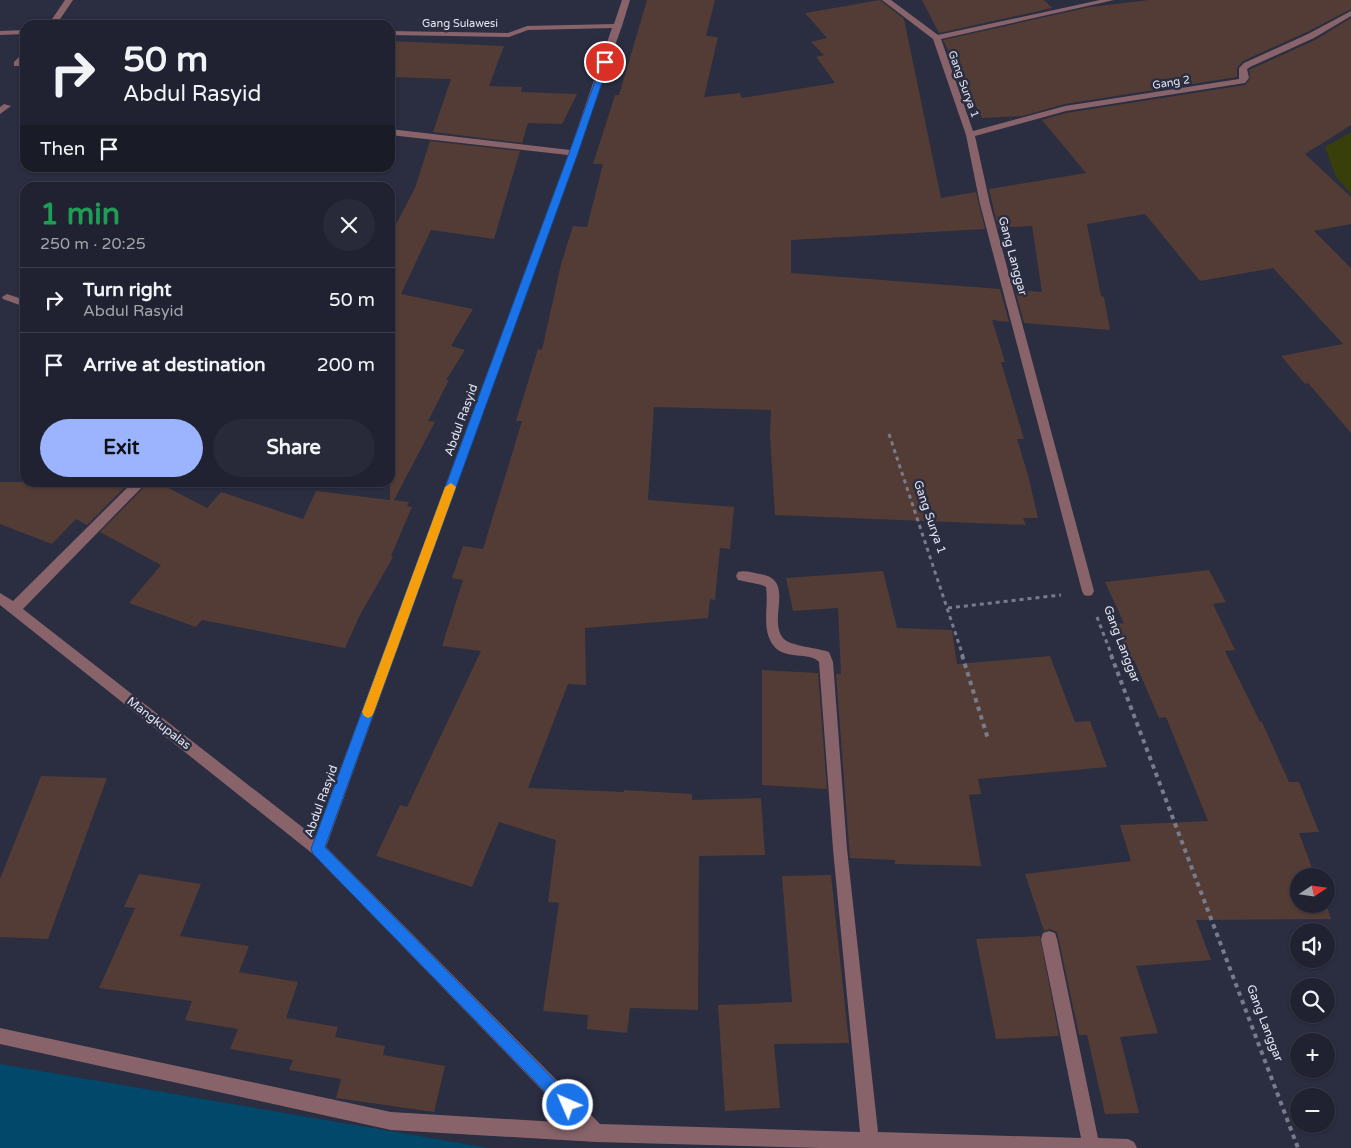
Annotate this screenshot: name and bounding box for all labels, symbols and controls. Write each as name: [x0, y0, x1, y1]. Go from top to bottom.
street label: Gang Sulawesi: [422, 17, 498, 30]
text: 50 m: [123, 39, 208, 81]
icon: right: [40, 40, 105, 105]
pin: [584, 41, 626, 83]
icon: arrive: [591, 48, 619, 76]
street label: Gang Surya 1: [945, 49, 982, 119]
street label: Gang 2: [1151, 73, 1191, 92]
text: Abdul Rasyid: [123, 81, 261, 107]
icon: arrive: [95, 135, 123, 163]
text: Then: [40, 138, 85, 160]
text: 1 min: [40, 196, 120, 233]
button: close: [323, 199, 375, 251]
street label: Gang Langgar: [996, 215, 1030, 297]
text: 250 m · 20:25: [40, 234, 146, 254]
text: Turn right: [83, 279, 171, 301]
icon: right: [40, 286, 68, 314]
text: 50 m: [329, 289, 375, 311]
text: Abdul Rasyid: [83, 301, 184, 321]
icon: arrive: [40, 351, 68, 379]
text: Arrive at destination: [83, 354, 266, 376]
text: 200 m: [317, 354, 375, 376]
street label: Abdul Rasyid: [442, 382, 480, 458]
button: Exit: [40, 419, 203, 477]
button: Share: [213, 419, 375, 477]
street label: Gang Surya 1: [911, 478, 949, 556]
street label: Gang Langgar: [1101, 604, 1143, 685]
street label: Mangkupalas: [124, 694, 194, 752]
street label: Abdul Rasyid: [302, 763, 340, 839]
north arrow: [1290, 868, 1335, 912]
map controls: [1290, 868, 1335, 1133]
button: sound: [1290, 923, 1335, 968]
button: search: [1290, 978, 1335, 1023]
street label: Gang Langgar: [1244, 983, 1286, 1064]
button: +: [1290, 1033, 1335, 1078]
position arrow: [541, 1078, 593, 1130]
button: −: [1290, 1088, 1335, 1133]

